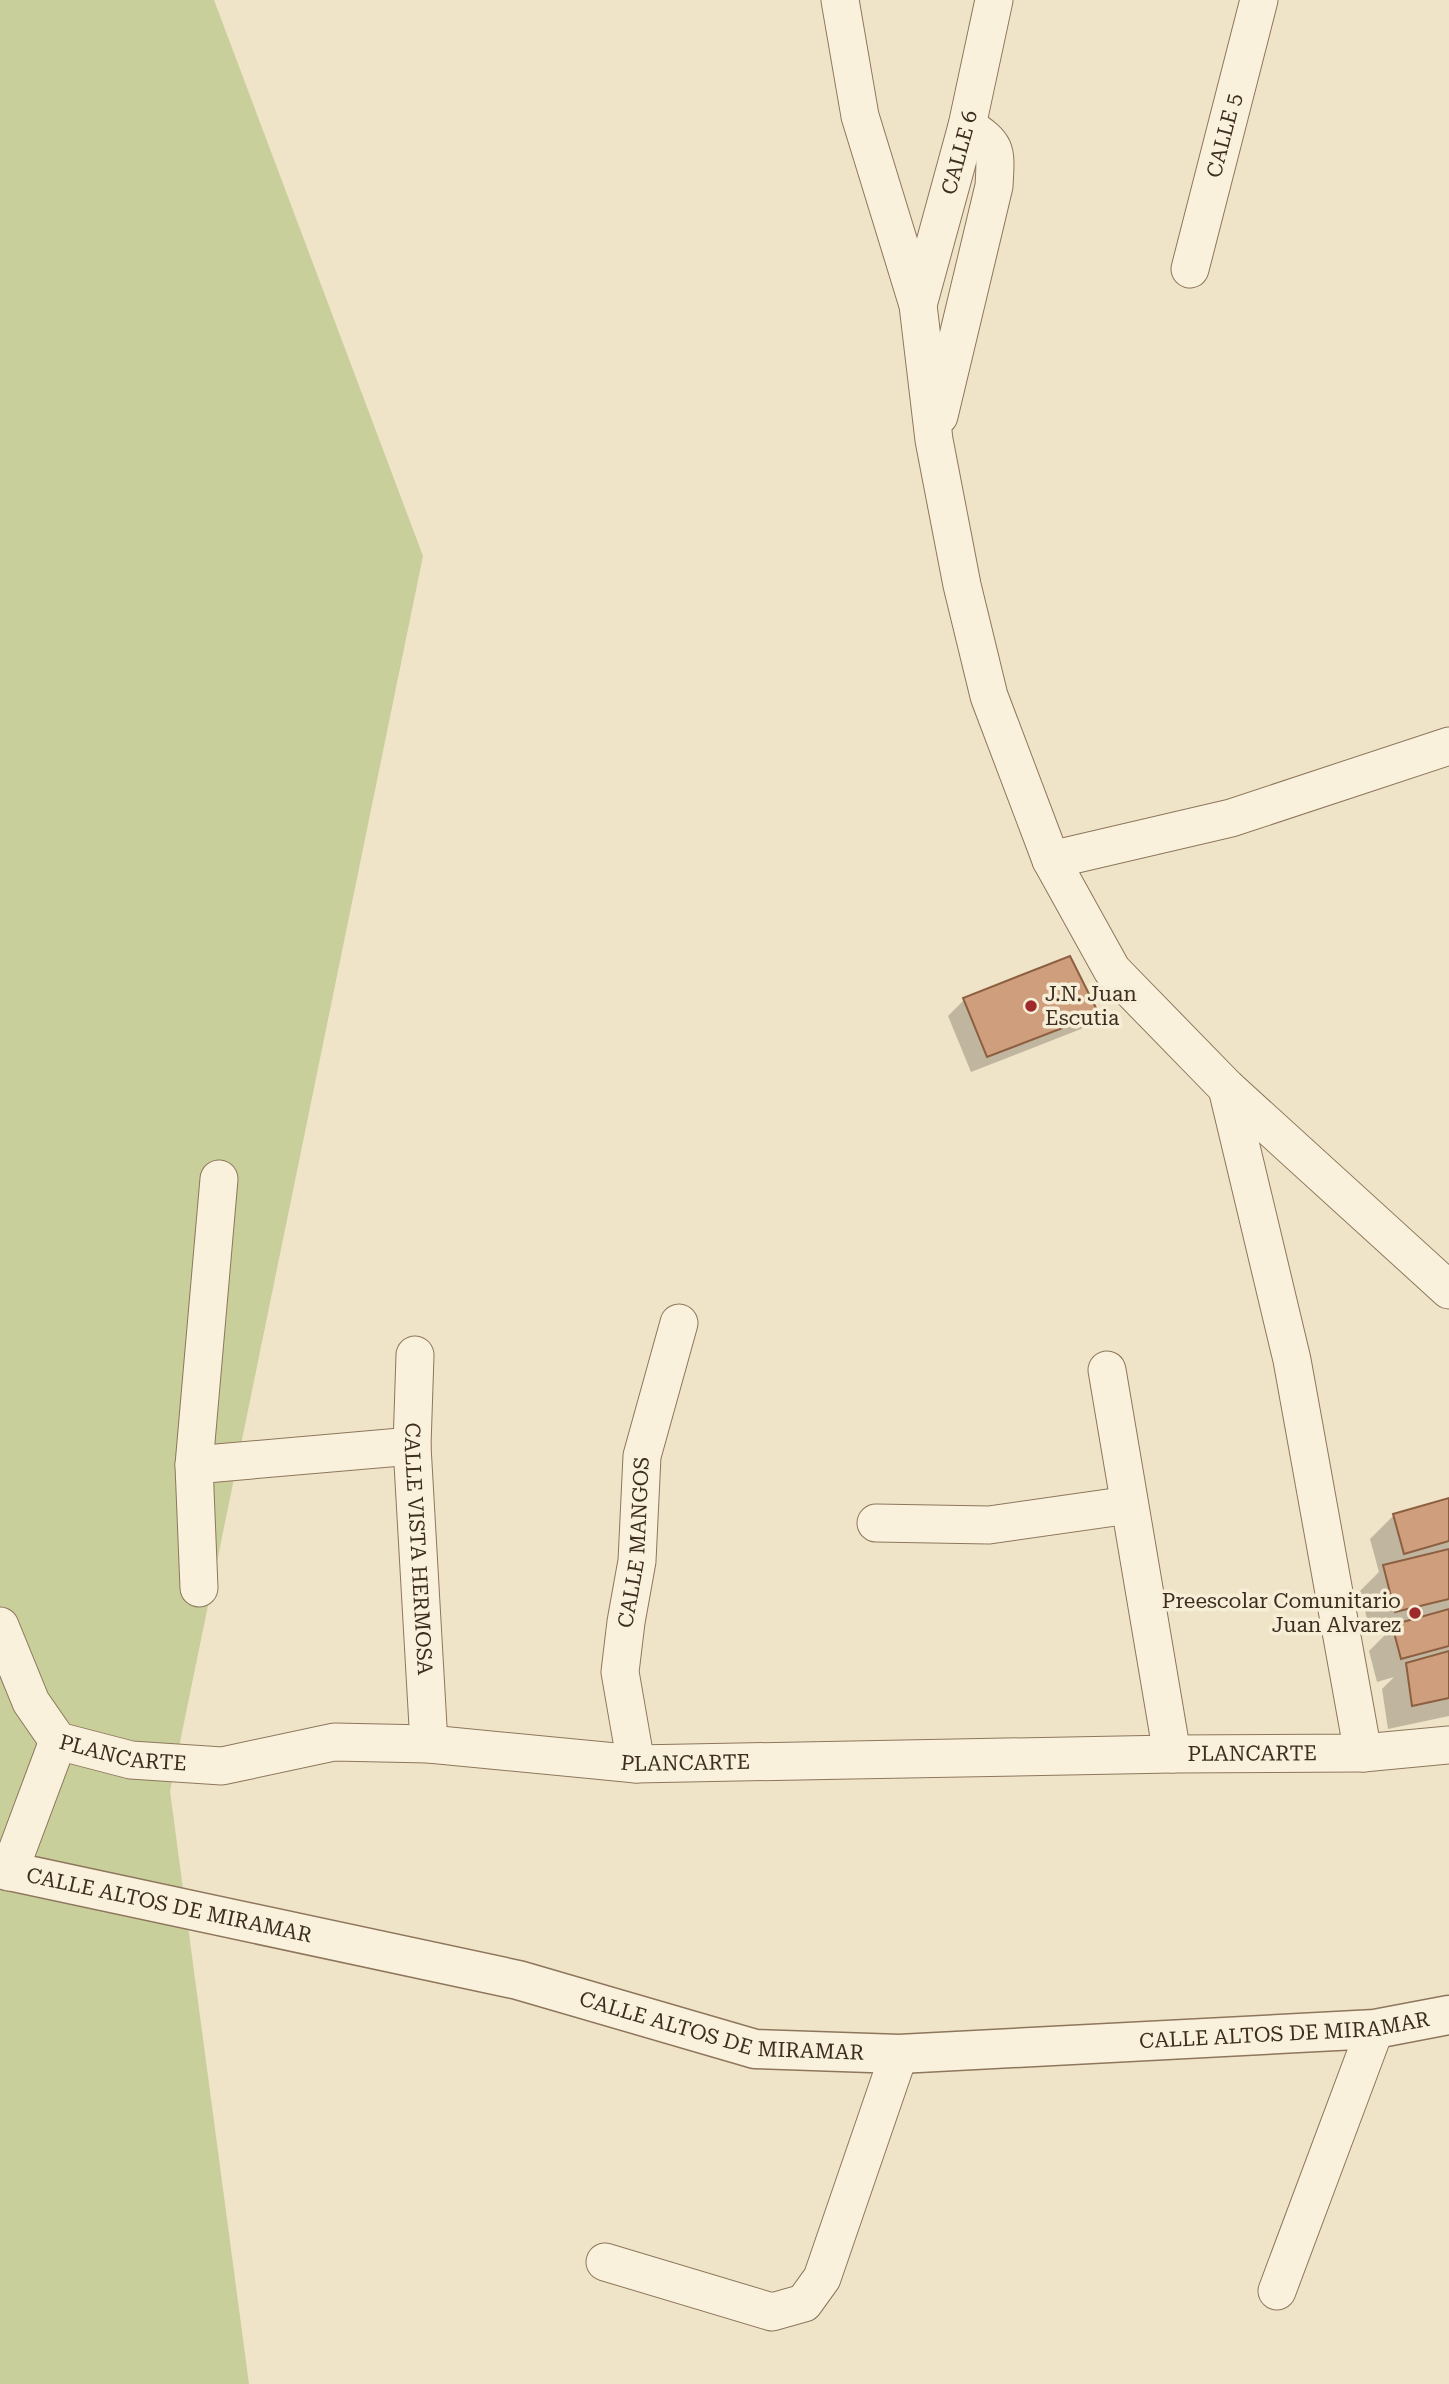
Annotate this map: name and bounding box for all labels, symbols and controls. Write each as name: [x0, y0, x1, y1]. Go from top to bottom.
street label: CALLE 5: [1202, 91, 1247, 180]
street label: CALLE 6: [937, 108, 982, 197]
place label: J.N. Juan Escutia: [1045, 982, 1137, 1030]
marker: J.N. Juan Escutia: [1023, 998, 1039, 1014]
street label: CALLE VISTA HERMOSA: [400, 1422, 437, 1676]
street label: CALLE MANGOS: [613, 1456, 654, 1630]
place label: Preescolar Comunitario Juan Alvarez: [1162, 1589, 1401, 1637]
marker: Preescolar Comunitario Juan Alvarez: [1407, 1605, 1423, 1621]
street label: PLANCARTE: [57, 1730, 187, 1776]
street label: PLANCARTE: [1187, 1741, 1317, 1766]
street label: PLANCARTE: [620, 1750, 750, 1776]
street label: CALLE ALTOS DE MIRAMAR: [24, 1863, 315, 1948]
street label: CALLE ALTOS DE MIRAMAR: [577, 1987, 865, 2065]
street label: CALLE ALTOS DE MIRAMAR: [1139, 2007, 1432, 2053]

